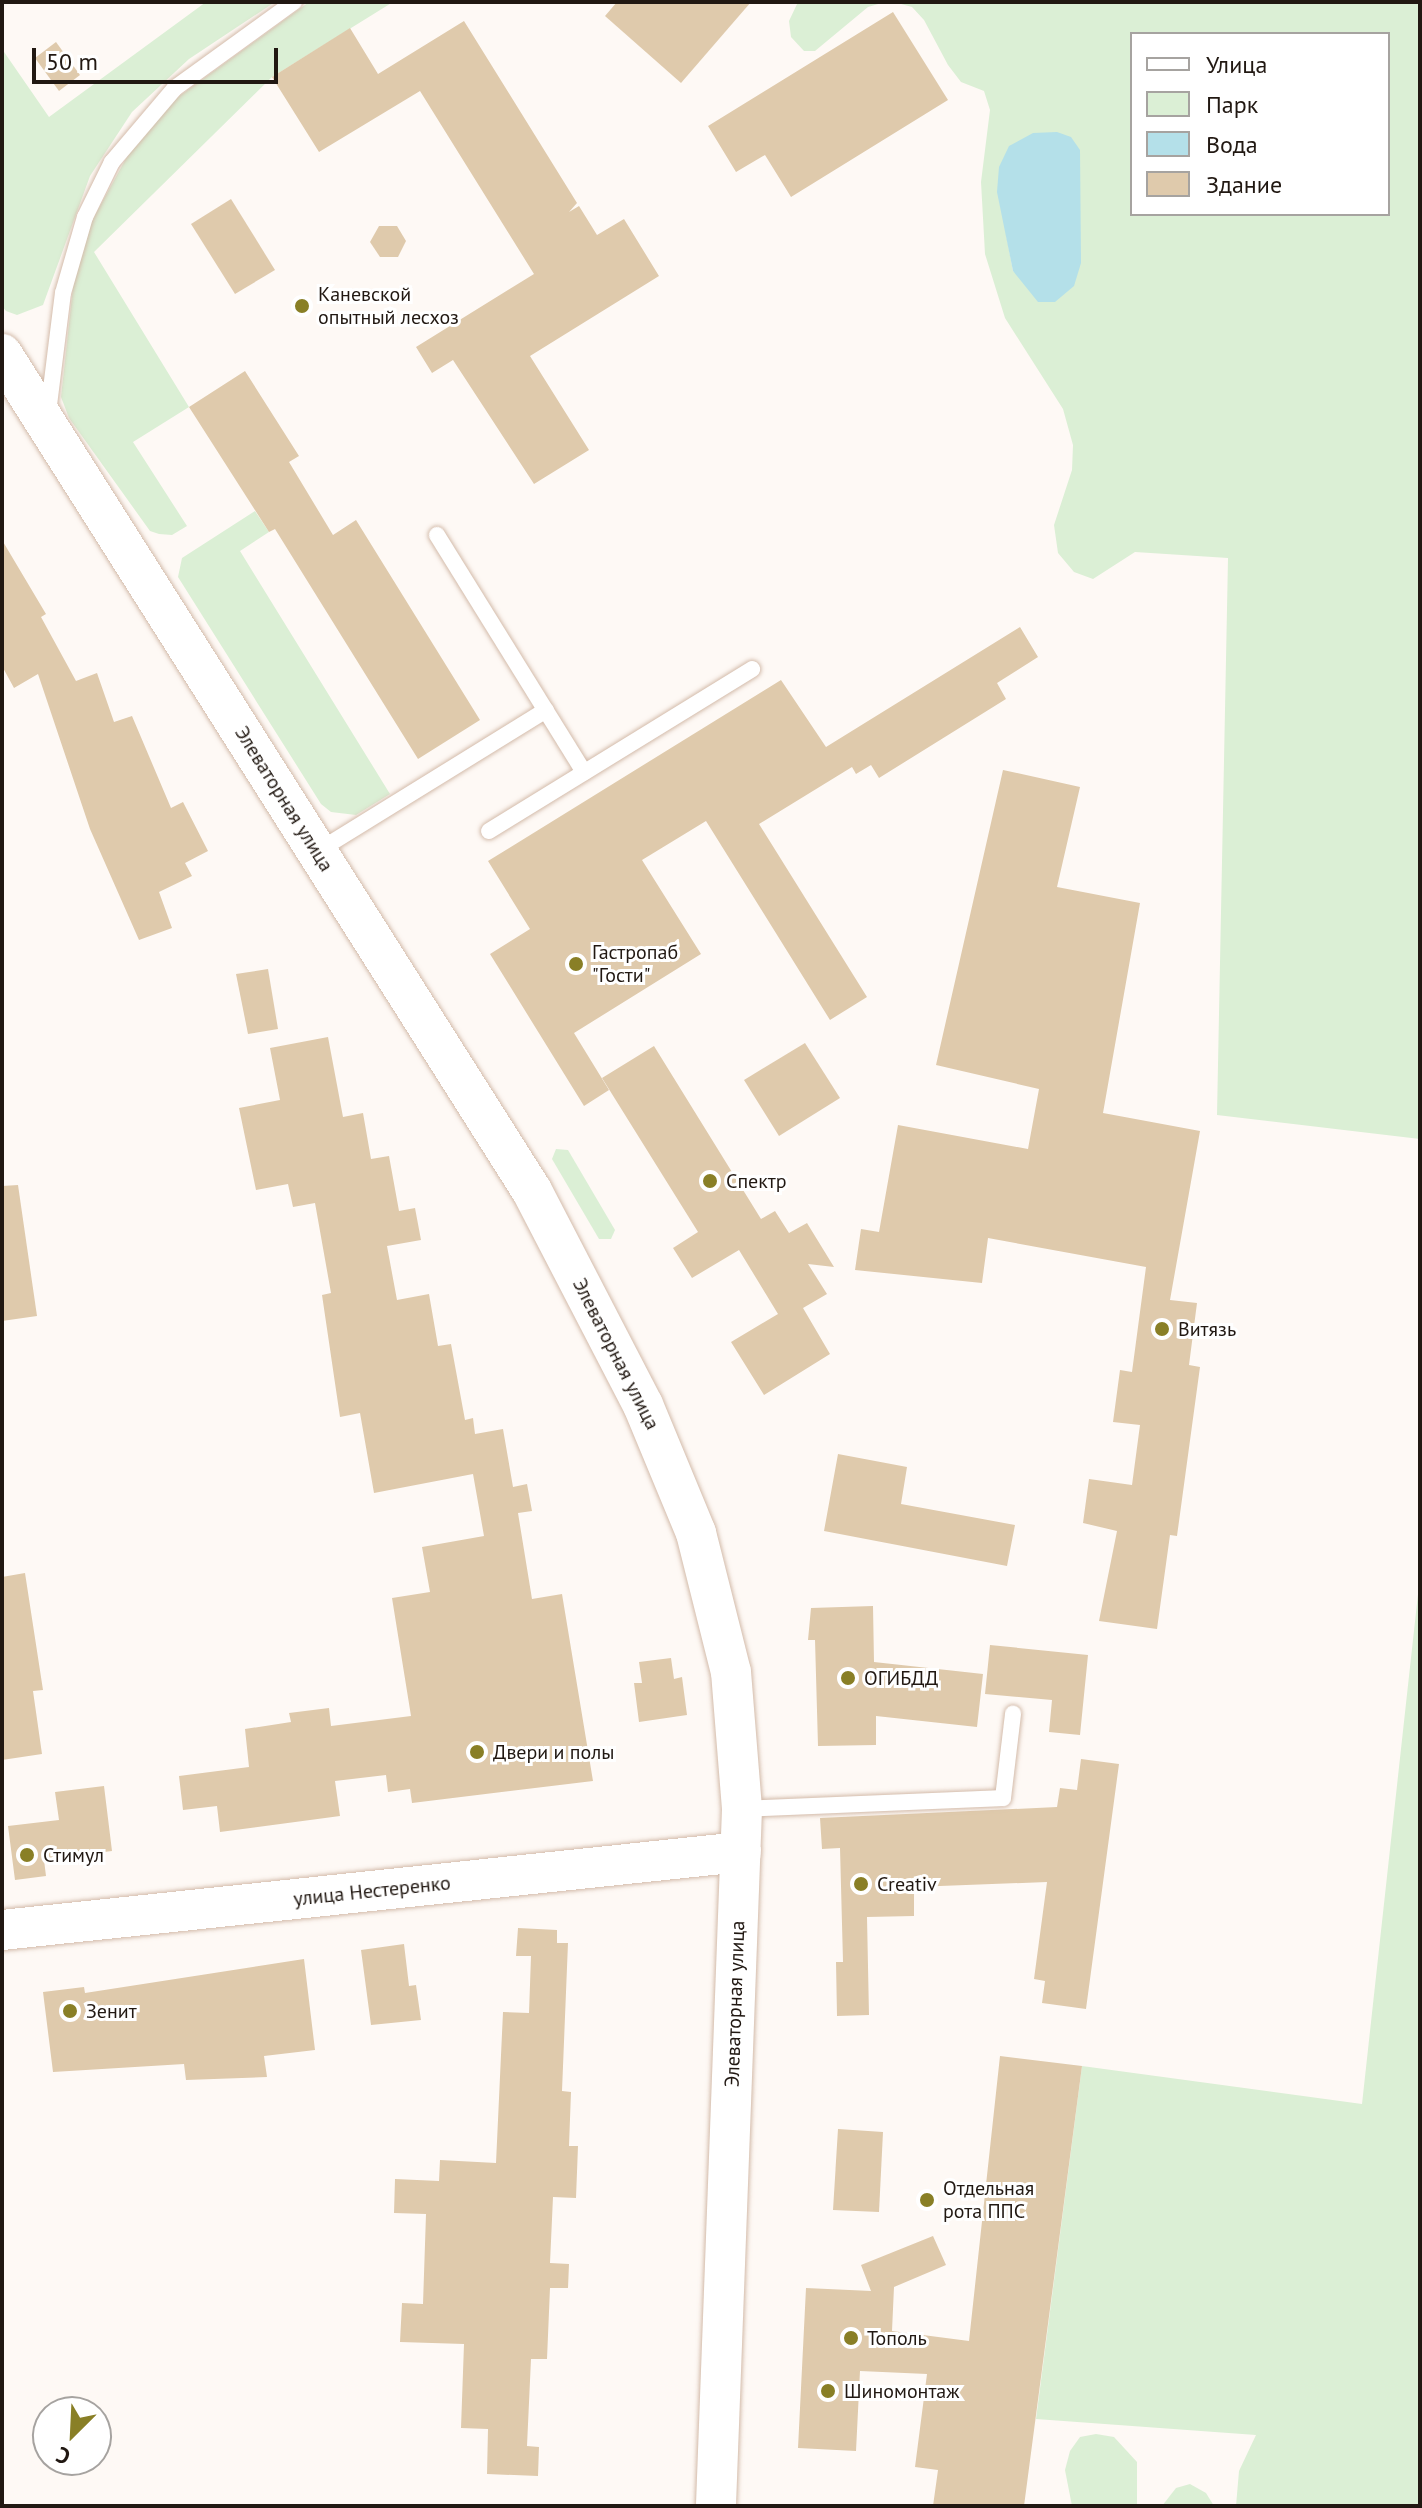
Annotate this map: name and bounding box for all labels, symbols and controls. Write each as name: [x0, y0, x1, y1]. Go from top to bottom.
scale bar: [36, 32, 282, 82]
legend: [1130, 32, 1390, 216]
text: 50 m: [46, 46, 98, 77]
text: Улица: [1206, 49, 1267, 80]
text: Парк: [1206, 89, 1258, 120]
text: Вода: [1206, 129, 1258, 160]
text: Здание: [1206, 169, 1282, 200]
place label: Каневской опытный лесхоз: [318, 282, 459, 329]
marker: Каневской опытный лесхоз: [293, 297, 311, 315]
street label: Элеваторная улица: [230, 722, 338, 876]
place label: Гастропаб "Гости": [592, 940, 678, 987]
marker: Гастропаб "Гости": [567, 955, 585, 973]
place label: Спектр: [726, 1169, 787, 1193]
marker: Спектр: [701, 1172, 719, 1190]
street label: Элеваторная улица: [567, 1274, 665, 1434]
place label: Витязь: [1178, 1317, 1236, 1341]
marker: Витязь: [1153, 1320, 1171, 1338]
place label: ОГИБДД: [864, 1666, 938, 1690]
marker: ОГИБДД: [839, 1669, 857, 1687]
place label: Двери и полы: [493, 1740, 614, 1764]
marker: Двери и полы: [468, 1743, 486, 1761]
place label: Стимул: [43, 1843, 104, 1867]
marker: Стимул: [18, 1846, 36, 1864]
street label: улица Нестеренко: [292, 1871, 452, 1911]
place label: Creativ: [877, 1872, 937, 1896]
marker: Creativ: [852, 1875, 870, 1893]
street label: Элеваторная улица: [720, 1920, 750, 2088]
place label: Зенит: [86, 1999, 137, 2023]
marker: Зенит: [61, 2002, 79, 2020]
place label: Отдельная рота ППС: [943, 2176, 1034, 2223]
marker: Отдельная рота ППС: [918, 2191, 936, 2209]
place label: Тополь: [867, 2326, 927, 2350]
marker: Тополь: [842, 2329, 860, 2347]
place label: Шиномонтаж: [844, 2379, 959, 2403]
marker: Шиномонтаж: [819, 2382, 837, 2400]
north arrow: [32, 2396, 112, 2476]
text: С: [52, 2441, 74, 2471]

